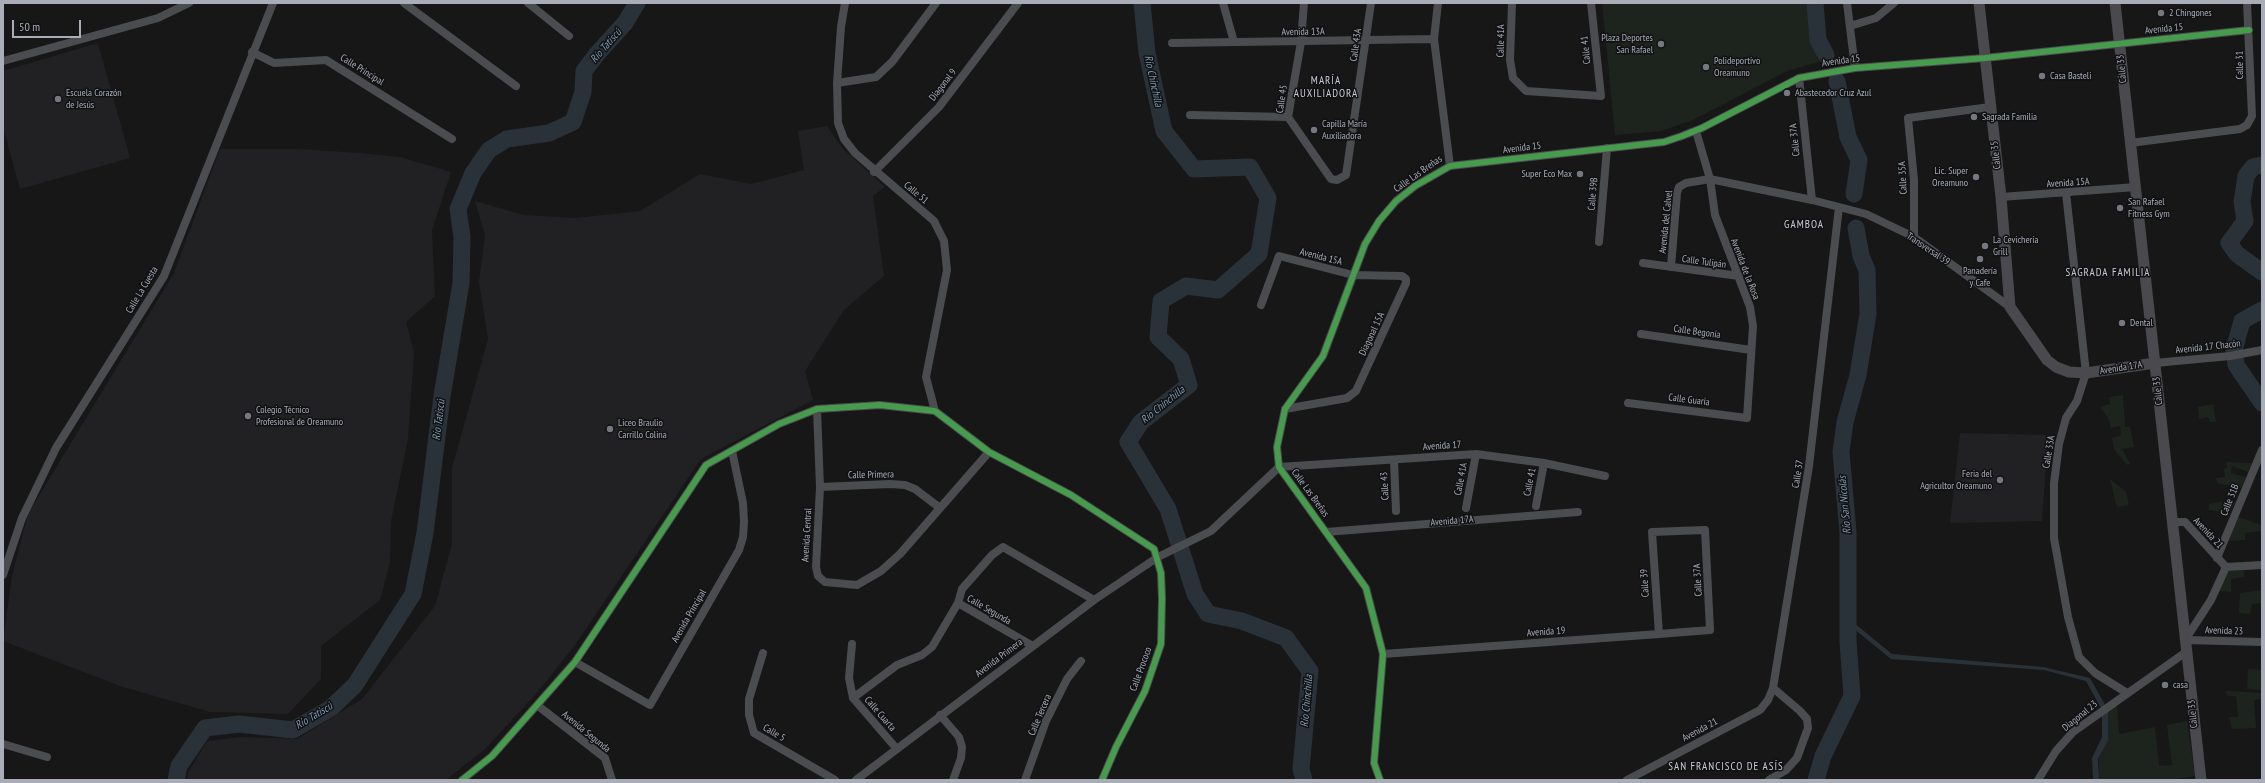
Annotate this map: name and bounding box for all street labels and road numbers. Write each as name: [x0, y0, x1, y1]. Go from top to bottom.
street label: Avenida 15: [2144, 21, 2184, 37]
street label: Calle 41A: [1495, 24, 1507, 58]
street label: Avenida 13A: [1281, 26, 1325, 38]
street label: Calle 43A: [1348, 28, 1364, 62]
street label: Calle 41: [1579, 35, 1593, 65]
street label: Calle 31: [2234, 51, 2246, 79]
street label: Calle Principal: [338, 52, 386, 88]
street label: Avenida 15: [1821, 52, 1861, 70]
street label: Calle 33: [2115, 54, 2129, 84]
street label: Diagonal 9: [927, 67, 959, 103]
street label: Calle 45: [1274, 84, 1290, 114]
street label: Calle 37A: [1787, 123, 1803, 157]
street label: Avenida 15: [1502, 140, 1542, 156]
street label: Calle 35: [1988, 140, 2004, 170]
street label: Calle Las Breñas: [1392, 153, 1444, 195]
street label: Calle 35A: [1896, 161, 1910, 195]
street label: Avenida 15A: [2046, 176, 2090, 190]
street label: Calle 39B: [1586, 177, 1600, 211]
street label: Calle 51: [901, 179, 931, 207]
street label: Avenida del Calvel: [1657, 190, 1675, 254]
street label: Transversal 39: [1904, 230, 1952, 268]
street label: Avenida de la Rosa: [1728, 237, 1762, 301]
street label: Avenida 15A: [1299, 246, 1343, 268]
street label: Calle Tulipán: [1681, 253, 1727, 271]
street label: Calle La Cuesta: [123, 264, 161, 316]
street label: Diagonal 15A: [1357, 310, 1387, 358]
street label: Calle Begonia: [1673, 323, 1721, 341]
street label: Avenida 17 Chacón: [2175, 338, 2241, 356]
street label: Avenida 17A: [2099, 359, 2143, 377]
street label: Calle 33: [2151, 376, 2165, 406]
street label: Calle Guaria: [1668, 392, 1710, 408]
street label: Calle 33A: [2040, 435, 2058, 469]
street label: Avenida 17: [1422, 439, 1462, 453]
street label: Calle 37: [1790, 459, 1806, 489]
street label: Calle 41A: [1452, 462, 1470, 496]
street label: Calle Las Breñas: [1289, 467, 1331, 519]
street label: Calle 41: [1521, 467, 1539, 497]
street label: Calle Primera: [848, 469, 894, 481]
street label: Calle 43: [1378, 472, 1392, 500]
street label: Calle 31B: [2218, 482, 2242, 518]
street label: Avenida Central: [800, 508, 814, 562]
street label: Avenida 17A: [1430, 513, 1474, 529]
street label: Avenida 21: [2191, 515, 2225, 551]
street label: Calle 37A: [1691, 563, 1705, 597]
street label: Calle 39: [1638, 568, 1652, 598]
street label: Avenida Principal: [669, 587, 709, 645]
street label: Calle Segunda: [965, 593, 1013, 627]
street label: Avenida 23: [2205, 624, 2243, 638]
street label: Avenida 19: [1526, 625, 1566, 639]
street label: Avenida Primera: [973, 636, 1025, 680]
street label: Calle Prococo: [1127, 645, 1155, 693]
street label: Calle Tercera: [1026, 692, 1054, 738]
street label: Calle Cuarta: [862, 694, 898, 734]
street label: Diagonal 23: [2060, 698, 2100, 734]
street label: Calle 33: [2186, 699, 2200, 729]
street label: Avenida Segunda: [559, 709, 613, 755]
street label: Avenida 21: [1680, 716, 1720, 744]
street label: Calle 5: [761, 722, 787, 744]

